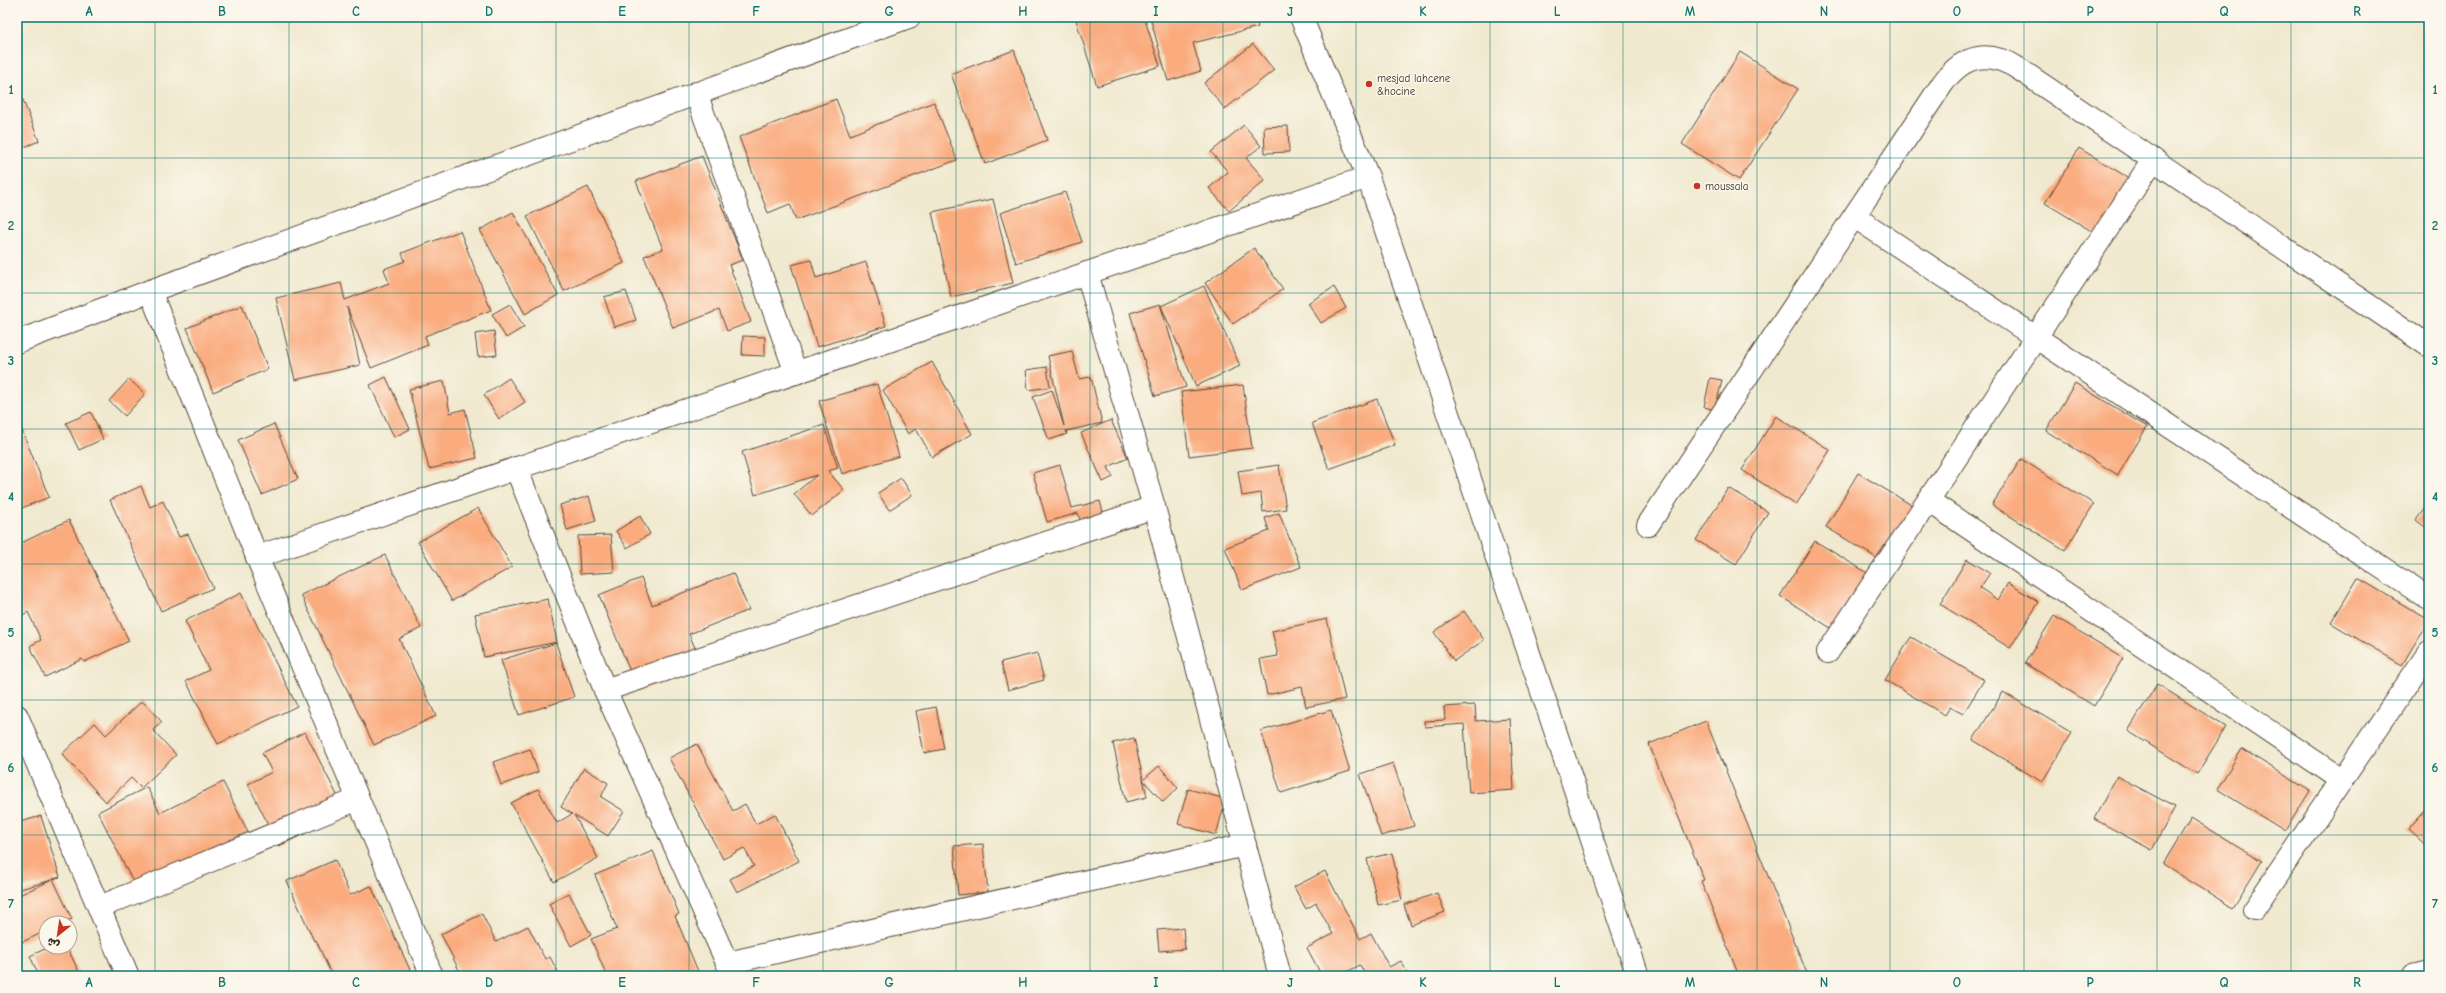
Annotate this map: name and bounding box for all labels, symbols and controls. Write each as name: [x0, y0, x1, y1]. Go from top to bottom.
text: A: [85, 4, 93, 19]
text: B: [218, 4, 226, 19]
text: C: [352, 4, 360, 19]
text: D: [485, 4, 493, 19]
text: E: [618, 4, 626, 19]
text: F: [752, 4, 760, 19]
text: G: [884, 4, 894, 19]
text: H: [1018, 4, 1028, 19]
text: I: [1153, 4, 1159, 19]
text: J: [1287, 4, 1293, 19]
text: K: [1419, 4, 1427, 19]
text: L: [1554, 4, 1561, 19]
text: M: [1685, 4, 1696, 19]
text: N: [1820, 4, 1828, 19]
text: O: [1953, 4, 1961, 19]
text: P: [2086, 4, 2094, 19]
text: Q: [2219, 4, 2229, 19]
text: R: [2353, 4, 2361, 19]
place label: mesjad lahcene &hocine: [1377, 72, 1451, 98]
marker: mesjad lahcene &hocine: [1364, 79, 1374, 89]
text: 1: [8, 82, 14, 97]
text: 1: [2432, 82, 2438, 97]
place label: moussala: [1705, 180, 1748, 193]
marker: moussala: [1692, 181, 1702, 191]
text: 2: [8, 218, 14, 233]
text: 2: [2432, 218, 2438, 233]
text: 3: [8, 353, 14, 368]
text: 3: [2432, 353, 2438, 368]
text: 4: [8, 489, 14, 504]
text: 4: [2432, 489, 2438, 504]
text: 5: [8, 625, 15, 640]
text: 5: [2432, 625, 2439, 640]
text: 6: [8, 760, 15, 775]
text: 6: [2432, 760, 2439, 775]
text: 7: [8, 896, 14, 911]
text: 7: [2432, 896, 2438, 911]
north arrow: [38, 915, 78, 955]
text: ش: [45, 935, 62, 952]
text: A: [85, 975, 93, 990]
text: B: [218, 975, 226, 990]
text: C: [352, 975, 360, 990]
text: D: [485, 975, 493, 990]
text: E: [618, 975, 626, 990]
text: F: [752, 975, 760, 990]
text: G: [884, 975, 894, 990]
text: H: [1018, 975, 1028, 990]
text: I: [1153, 975, 1159, 990]
text: J: [1287, 975, 1293, 990]
text: K: [1419, 975, 1427, 990]
text: L: [1554, 975, 1561, 990]
text: M: [1685, 975, 1696, 990]
text: N: [1820, 975, 1828, 990]
text: O: [1953, 975, 1961, 990]
text: P: [2086, 975, 2094, 990]
text: Q: [2219, 975, 2229, 990]
text: R: [2353, 975, 2361, 990]

